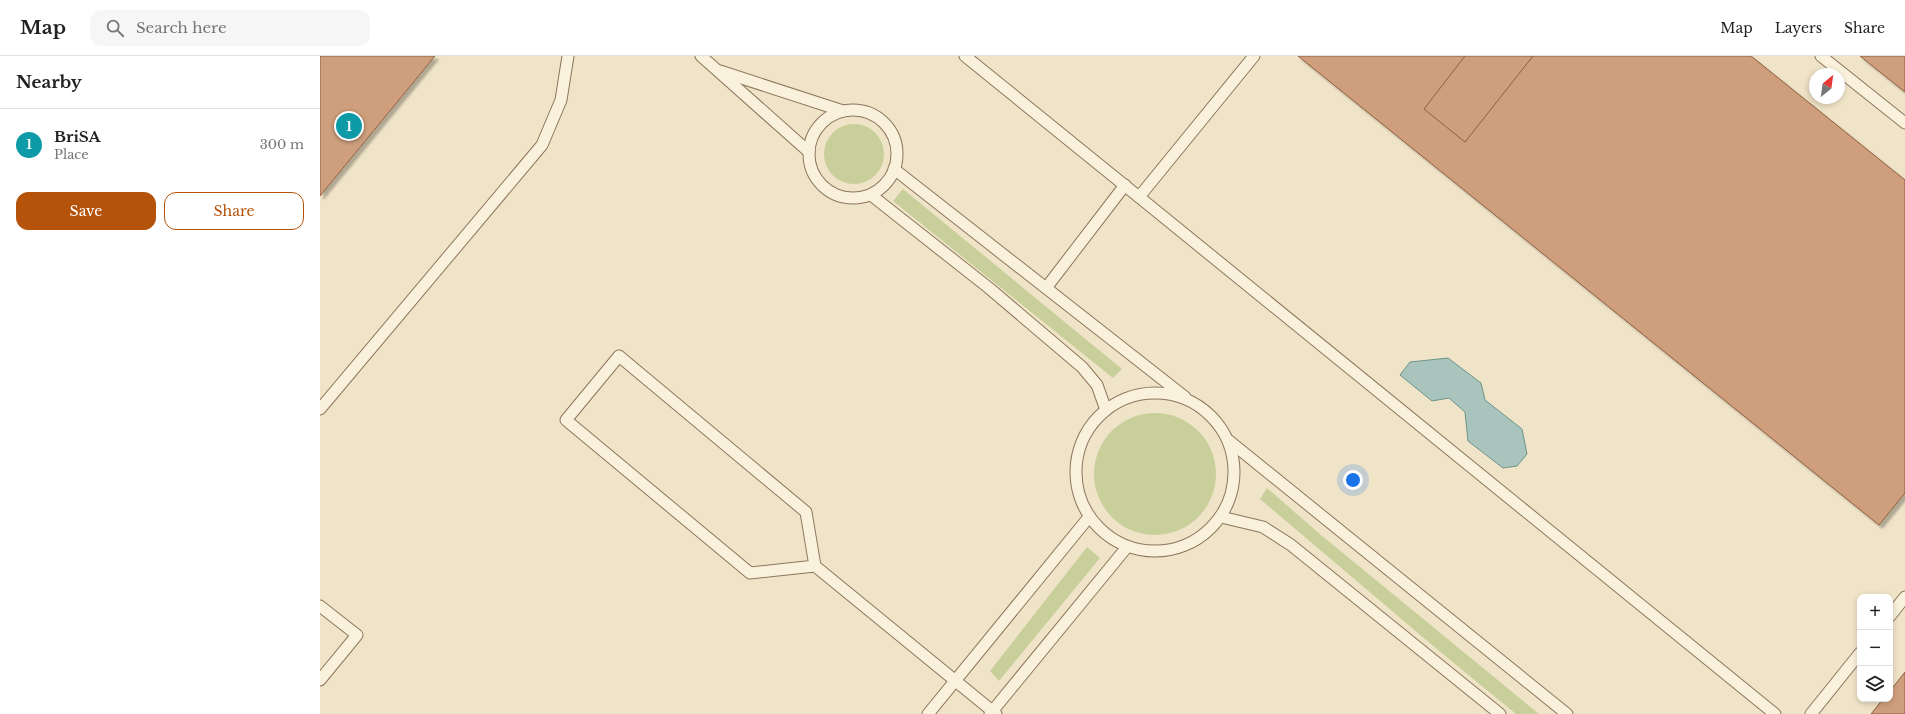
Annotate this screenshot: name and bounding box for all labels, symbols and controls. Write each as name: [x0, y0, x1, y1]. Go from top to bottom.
search box: [90, 10, 370, 46]
text: Map: [20, 16, 66, 39]
icon: search: [104, 17, 126, 39]
text: Search here: [136, 18, 227, 37]
text: Map: [1720, 19, 1753, 37]
text: Layers: [1775, 19, 1822, 37]
text: Share: [1844, 19, 1885, 37]
north arrow: [1809, 68, 1845, 104]
text: Nearby: [16, 72, 82, 93]
pin: 1: [336, 111, 362, 141]
text: BriSA: [54, 127, 101, 146]
text: 1: [26, 136, 32, 153]
text: 300 m: [260, 136, 304, 153]
text: Place: [54, 146, 89, 163]
button: Save: [16, 192, 156, 230]
button: Share: [164, 192, 304, 230]
your location: [1343, 470, 1363, 490]
map controls: [1857, 594, 1893, 702]
button: +: [1857, 594, 1893, 630]
button: −: [1857, 630, 1893, 666]
button: layers: [1857, 666, 1893, 702]

